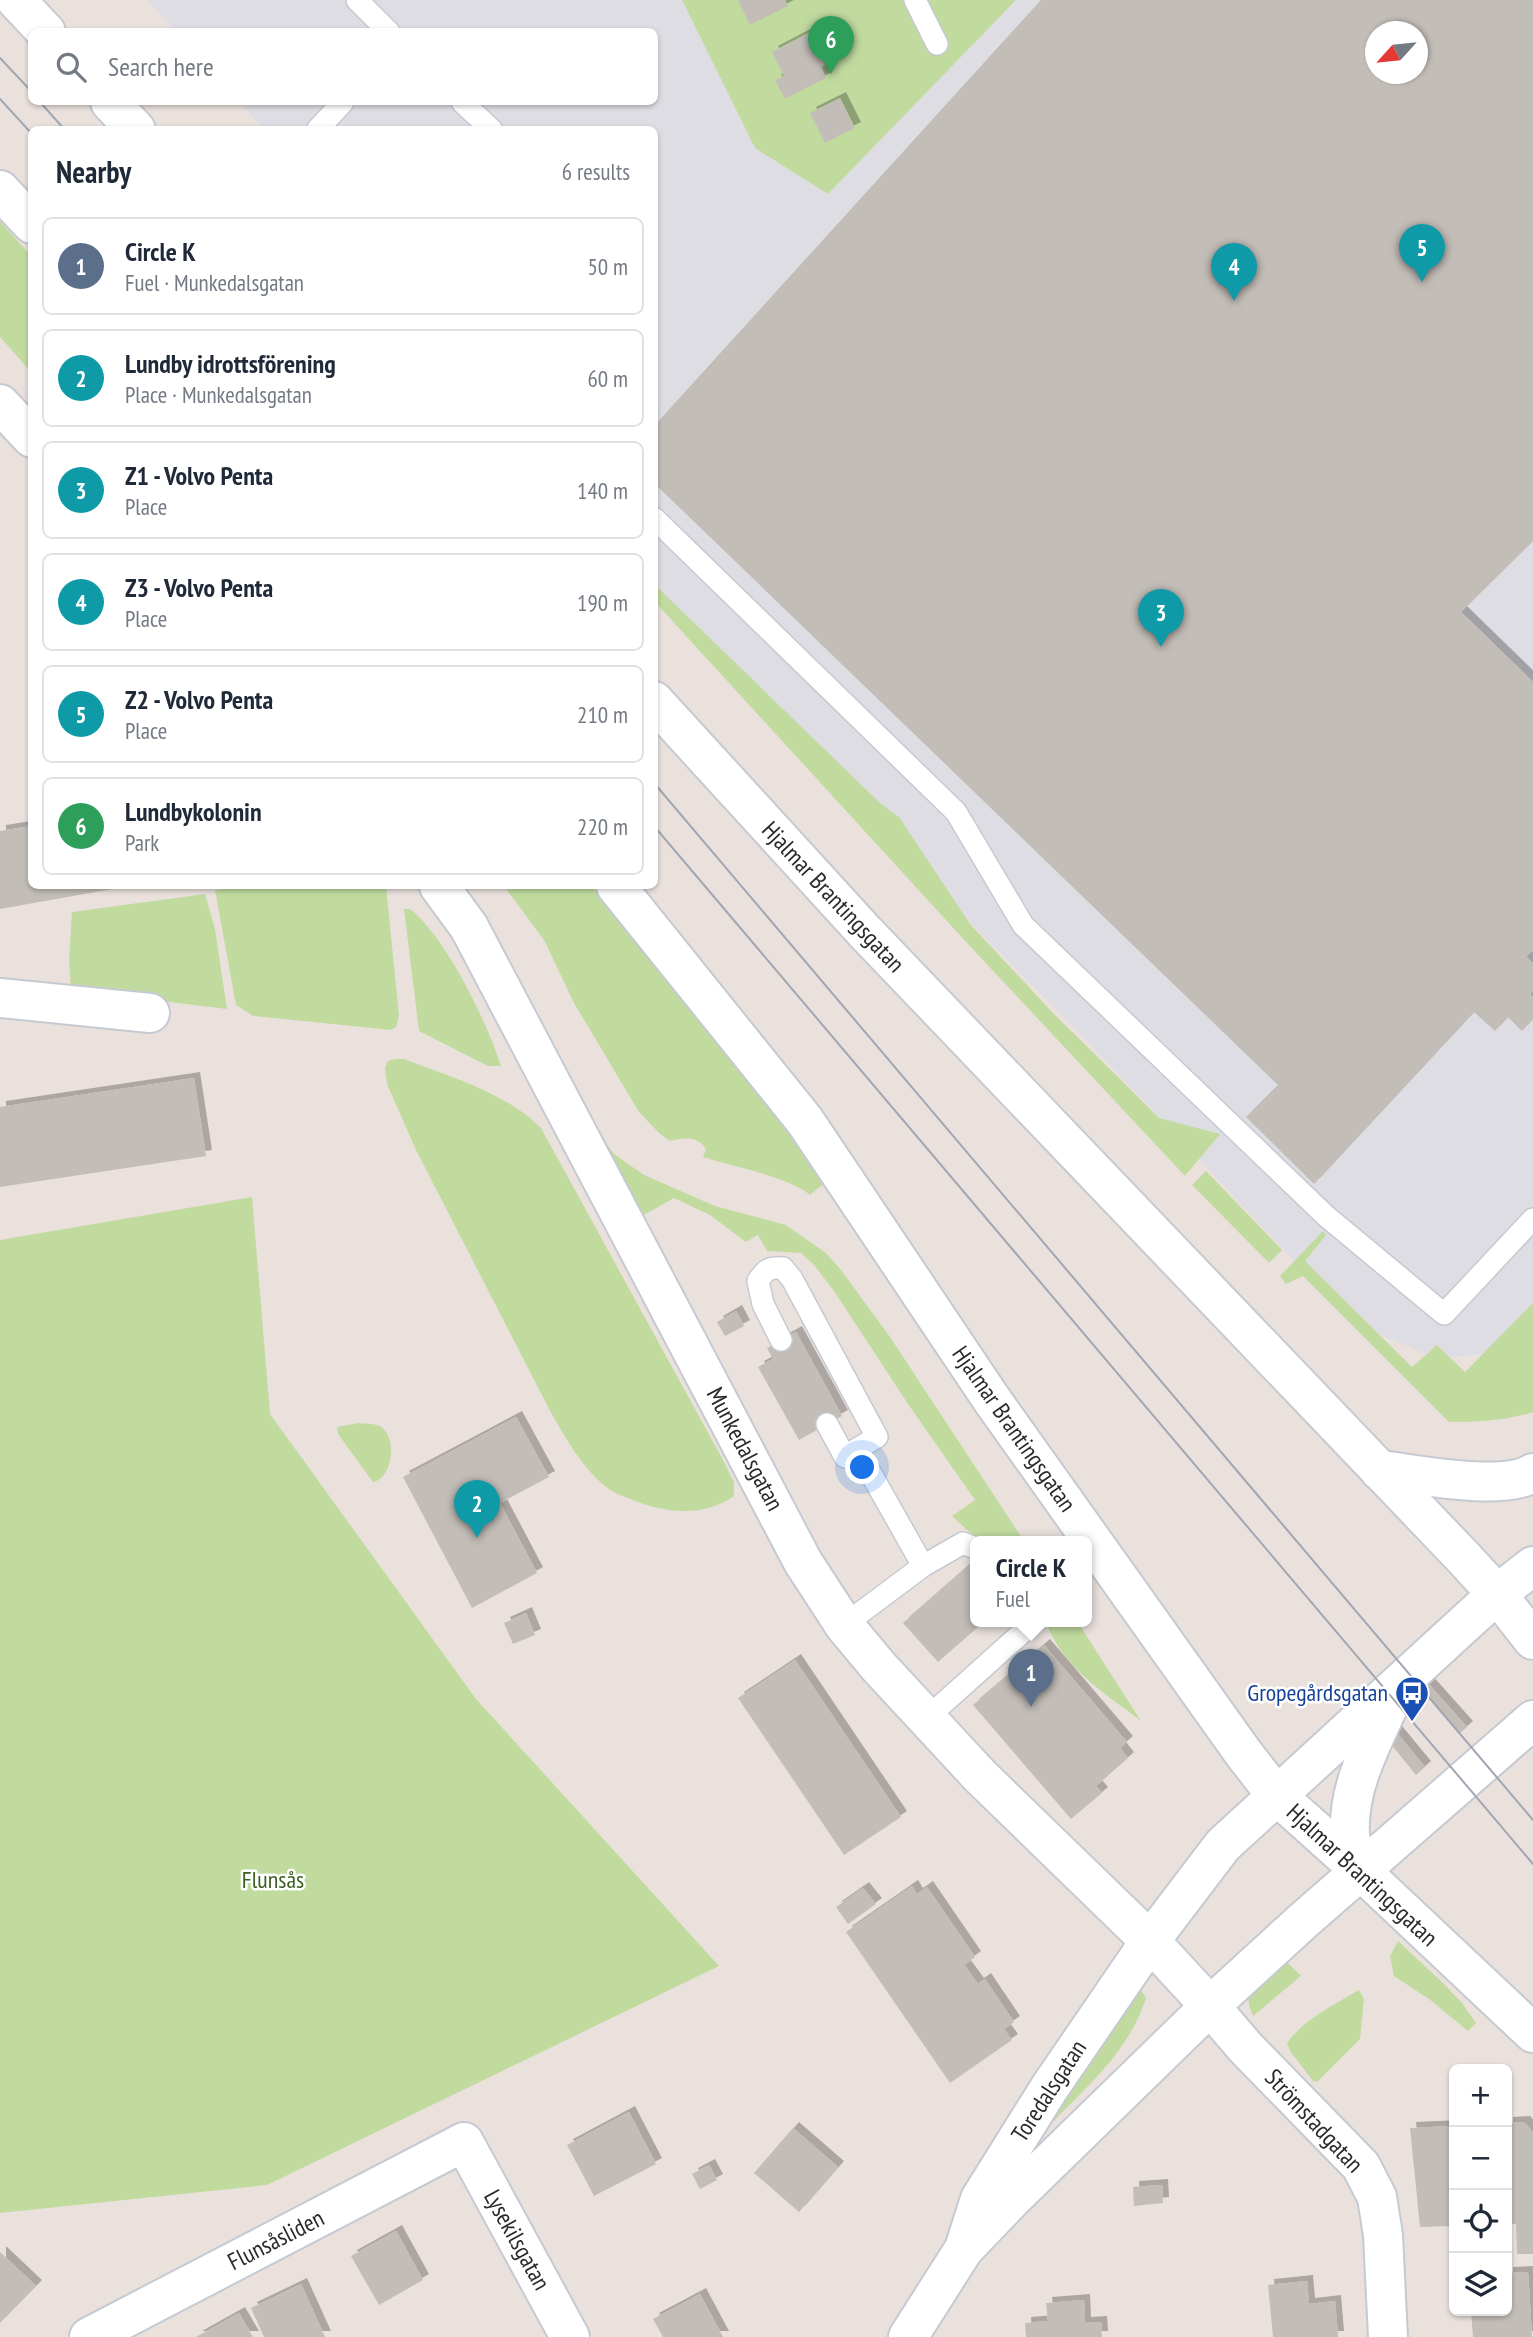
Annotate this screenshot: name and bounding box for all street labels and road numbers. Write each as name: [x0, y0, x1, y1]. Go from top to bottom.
street label: Hjalmar Brantingsgatan: [755, 815, 911, 979]
street label: Hjalmar Brantingsgatan: [946, 1340, 1083, 1518]
street label: Munkedalsgatan: [700, 1382, 791, 1516]
street label: Hjalmar Brantingsgatan: [1280, 1797, 1444, 1953]
street label: Toredalsgatan: [1004, 2034, 1093, 2148]
street label: Strömstadgatan: [1258, 2062, 1370, 2179]
street label: Lysekilsgatan: [477, 2184, 558, 2295]
street label: Flunsåsliden: [222, 2202, 329, 2277]

